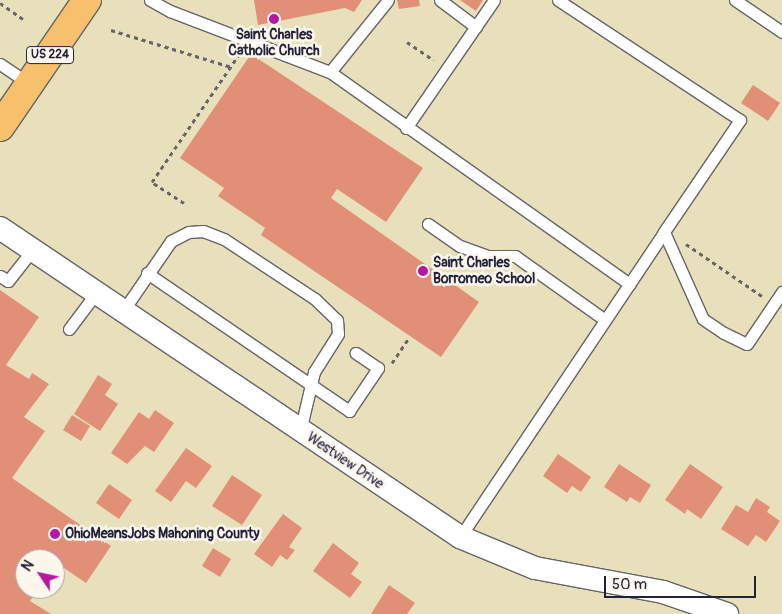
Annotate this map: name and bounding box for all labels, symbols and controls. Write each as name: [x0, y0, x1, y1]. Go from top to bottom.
marker: Saint Charles Catholic Church: [268, 13, 280, 25]
place label: Saint Charles Catholic Church: [228, 27, 320, 59]
road number: US 224: [25, 46, 75, 64]
place label: Saint Charles Borromeo School: [433, 255, 535, 288]
marker: Saint Charles Borromeo School: [417, 265, 429, 277]
street label: Westview Drive: [303, 429, 387, 493]
place label: OhioMeansJobs Mahoning County: [65, 526, 259, 542]
marker: OhioMeansJobs Mahoning County: [49, 528, 61, 540]
north arrow: [15, 549, 65, 599]
text: N: [18, 557, 38, 575]
scale bar: [607, 566, 760, 598]
text: 50 m: [612, 575, 647, 594]

